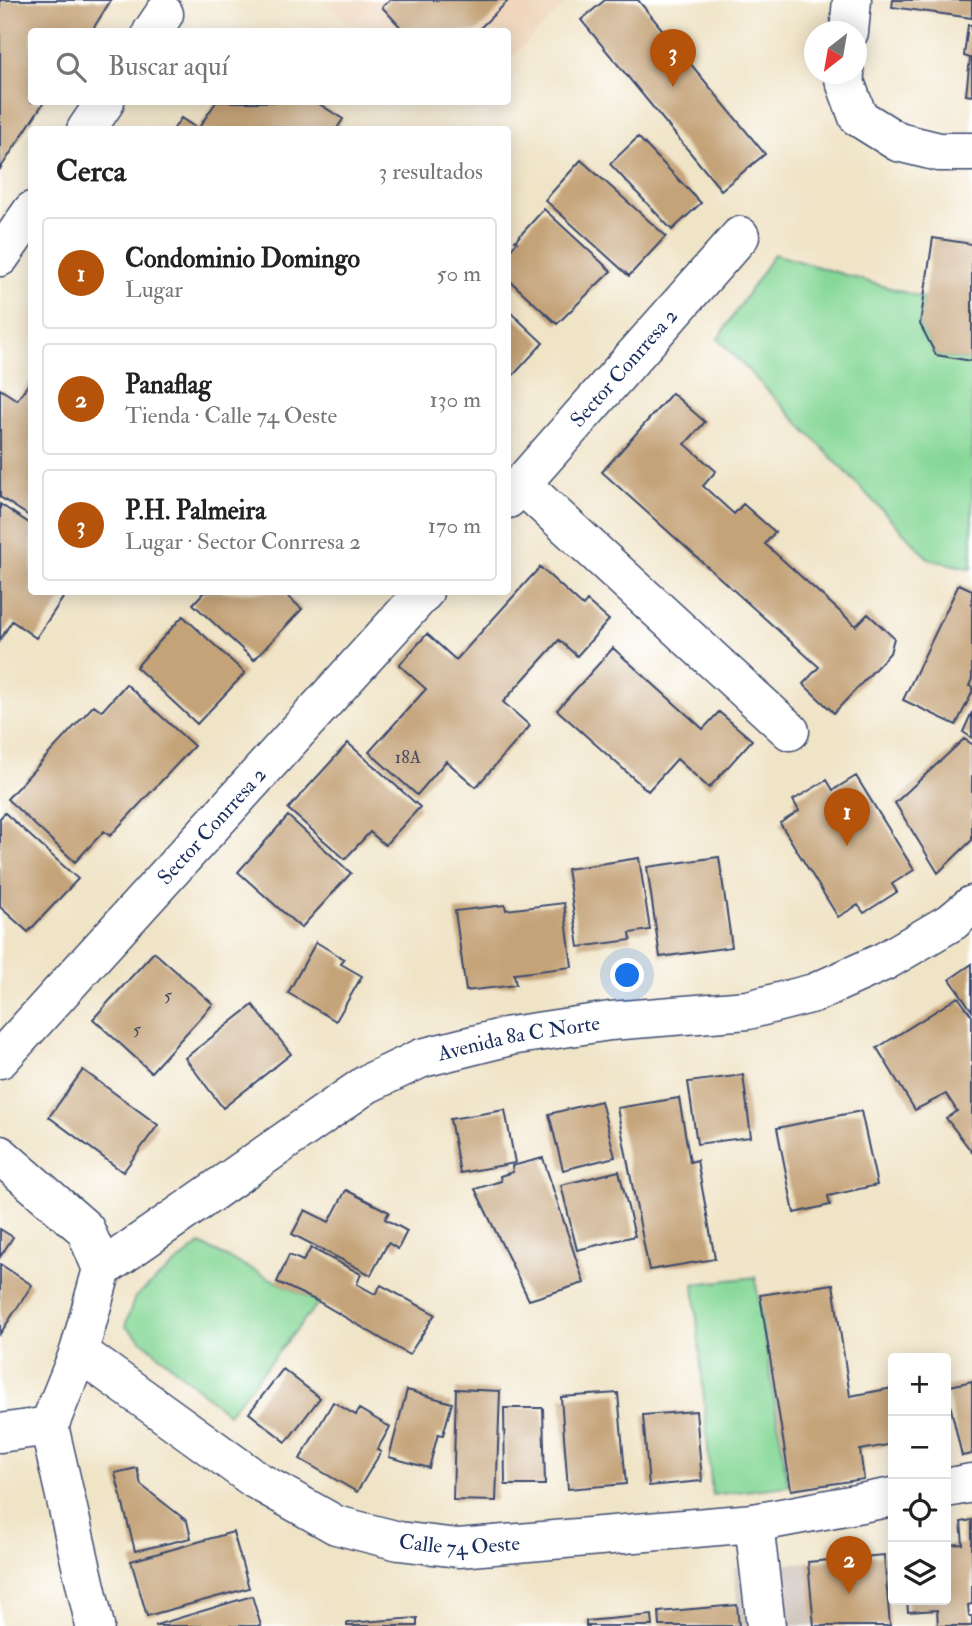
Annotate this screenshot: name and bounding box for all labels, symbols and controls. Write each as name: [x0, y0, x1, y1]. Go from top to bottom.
north arrow: [804, 21, 867, 84]
search box: [28, 28, 511, 105]
pin: 3: [650, 29, 696, 87]
icon: search: [52, 48, 90, 86]
text: Buscar aquí: [108, 51, 228, 83]
text: Cerca: [56, 153, 126, 190]
text: 3 resultados: [379, 157, 483, 186]
text: Condominio Domingo: [125, 243, 360, 275]
text: 1: [77, 259, 85, 288]
text: 50 m: [437, 259, 481, 288]
text: Lugar: [125, 275, 183, 304]
street label: Sector Conrresa 2: [564, 303, 683, 433]
text: Panaflag: [125, 369, 211, 401]
text: 2: [75, 385, 87, 414]
text: 130 m: [429, 385, 481, 414]
text: Tienda · Calle 74 Oeste: [125, 401, 337, 430]
text: P.H. Palmeira: [125, 495, 266, 527]
text: 3: [77, 511, 85, 540]
text: 170 m: [428, 511, 481, 540]
text: Lugar · Sector Conrresa 2: [125, 527, 361, 556]
house number: 18A: [395, 746, 422, 769]
street label: Sector Conrresa 2: [151, 761, 272, 890]
pin: 1: [824, 788, 870, 846]
your location: [610, 958, 644, 992]
house number: 5: [164, 984, 172, 1007]
street label: Avenida 8a C Norte: [434, 1009, 602, 1067]
house number: 5: [133, 1018, 141, 1041]
map controls: [888, 1353, 951, 1605]
button: +: [888, 1353, 951, 1416]
button: −: [888, 1416, 951, 1479]
button: locate: [888, 1479, 951, 1542]
street label: Calle 74 Oeste: [398, 1528, 521, 1562]
pin: 2: [826, 1536, 872, 1594]
button: layers: [888, 1542, 951, 1605]

